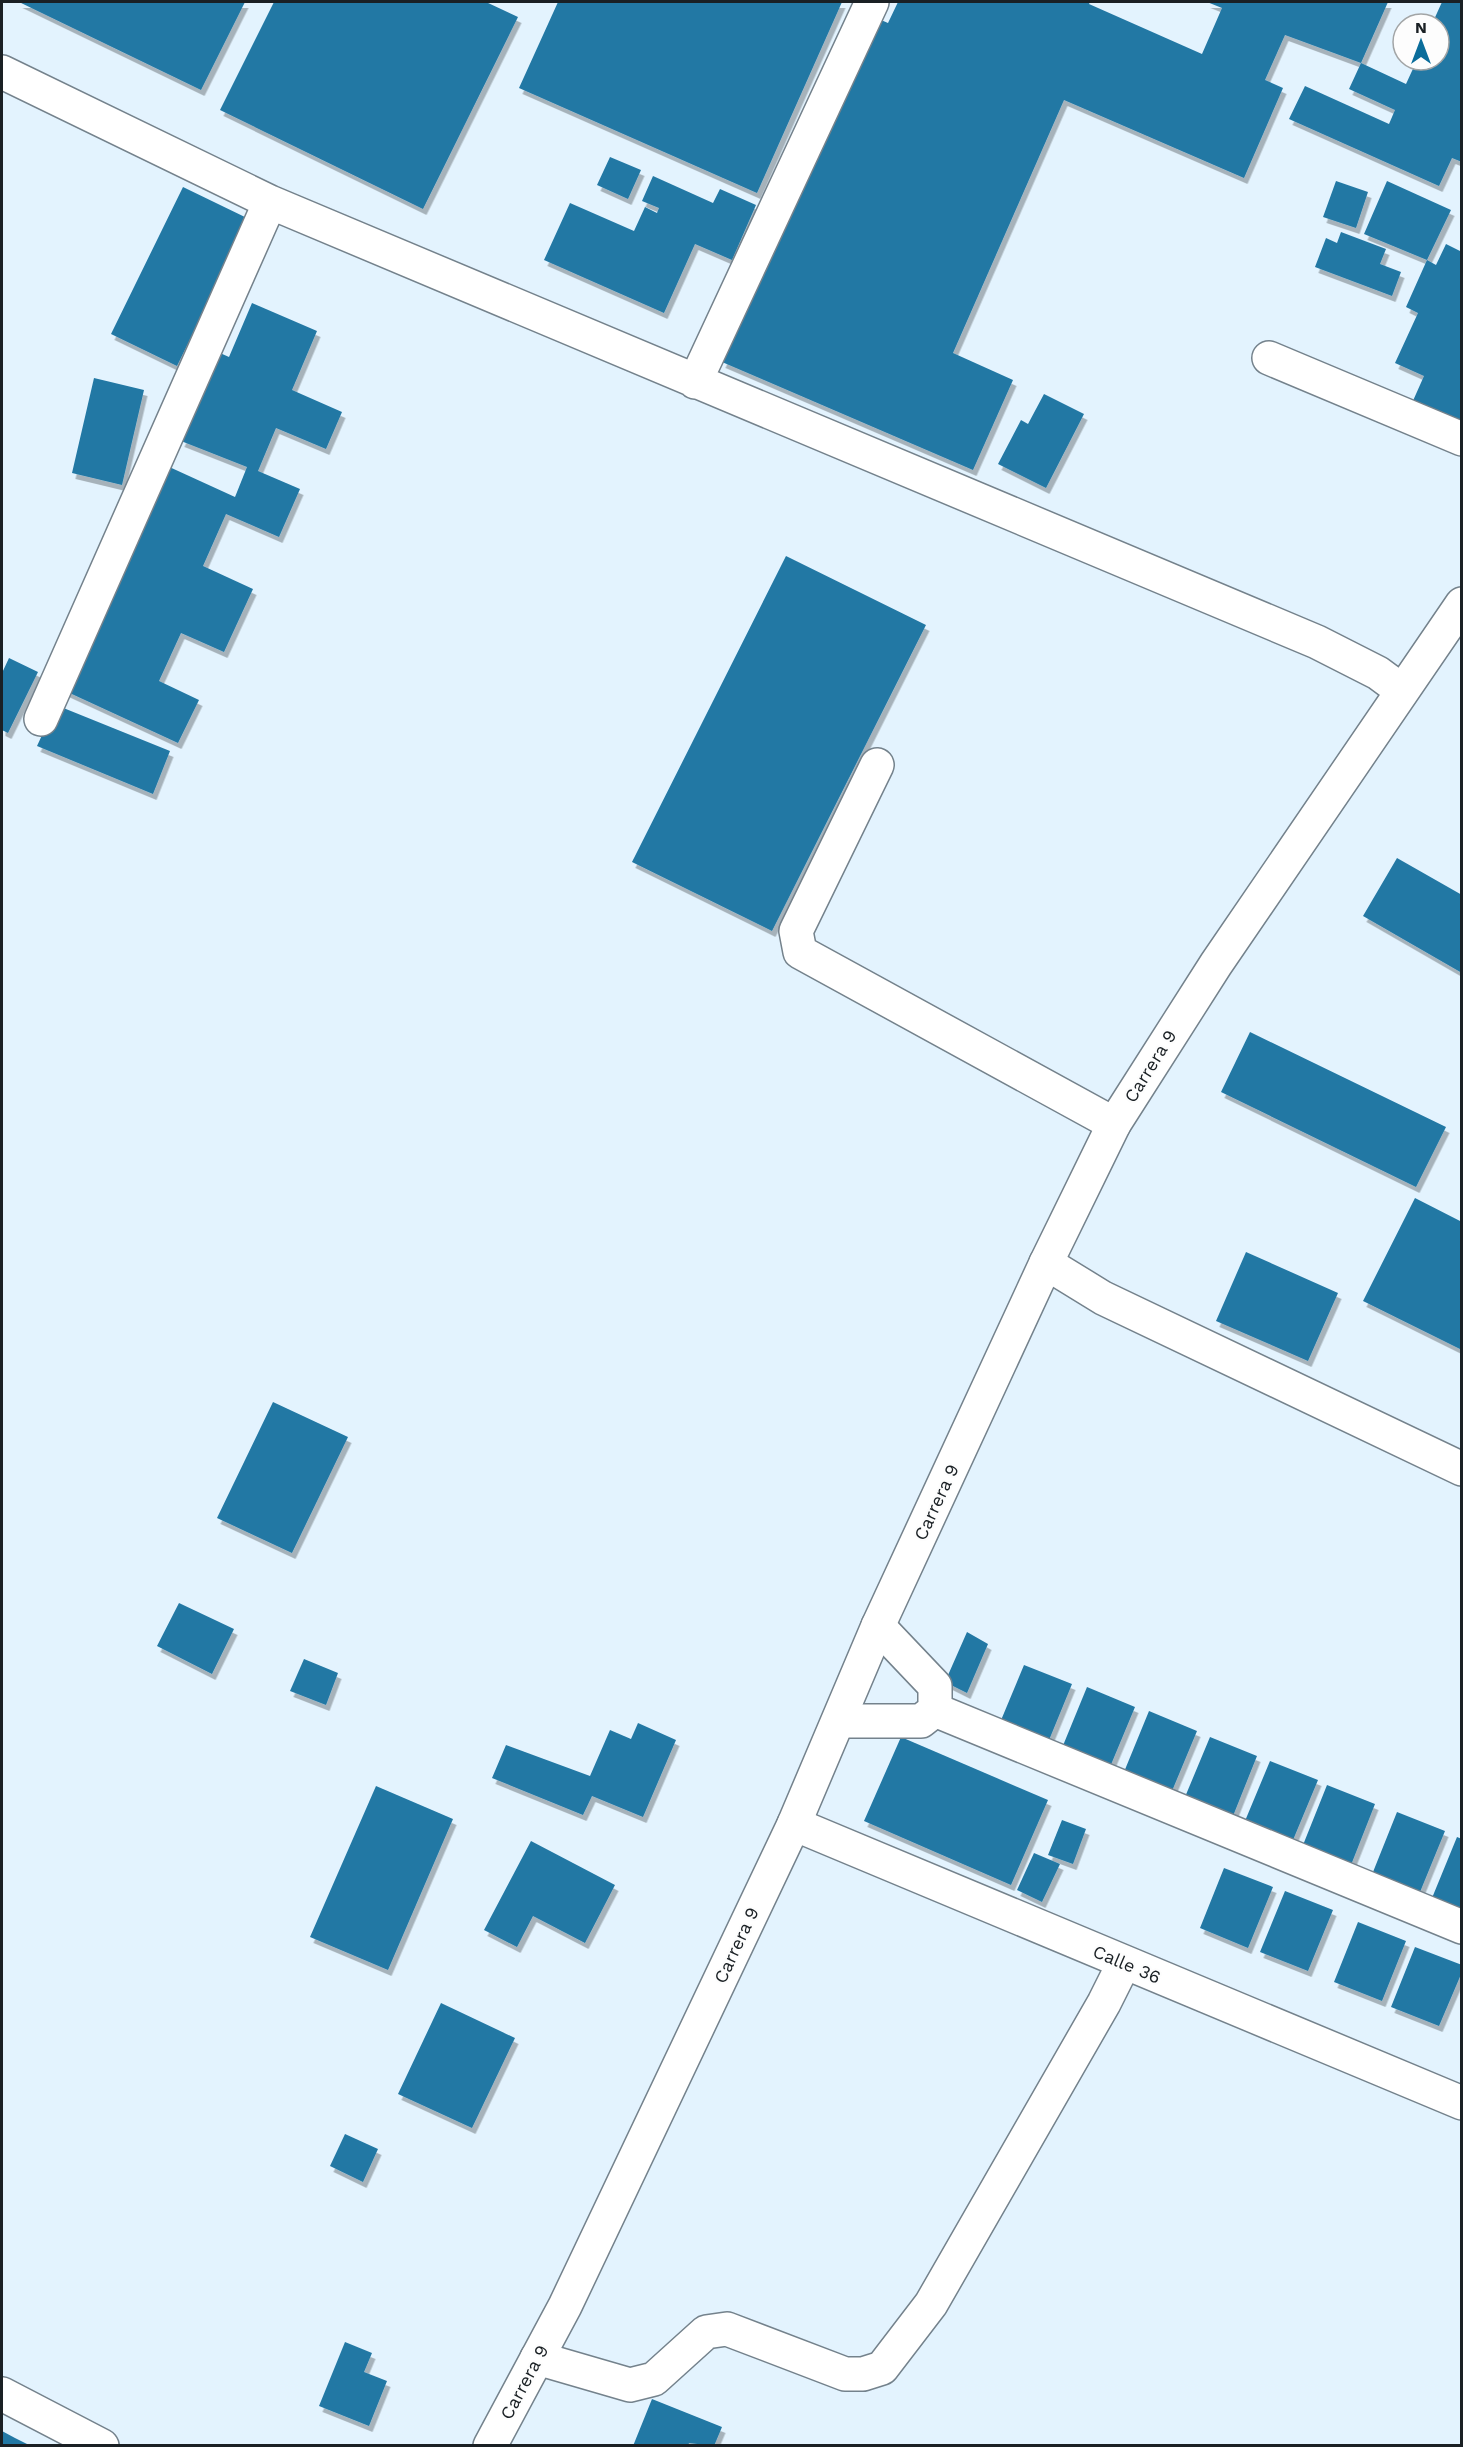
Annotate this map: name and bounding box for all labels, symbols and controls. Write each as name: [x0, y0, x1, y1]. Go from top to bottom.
north arrow: [1391, 12, 1451, 72]
text: N: [1415, 18, 1427, 37]
street label: Carrera 9: [1120, 1026, 1180, 1106]
street label: Carrera 9: [909, 1461, 963, 1543]
street label: Carrera 9: [709, 1904, 763, 1986]
street label: Calle 36: [1090, 1940, 1164, 1988]
street label: Carrera 9: [496, 2341, 552, 2423]

